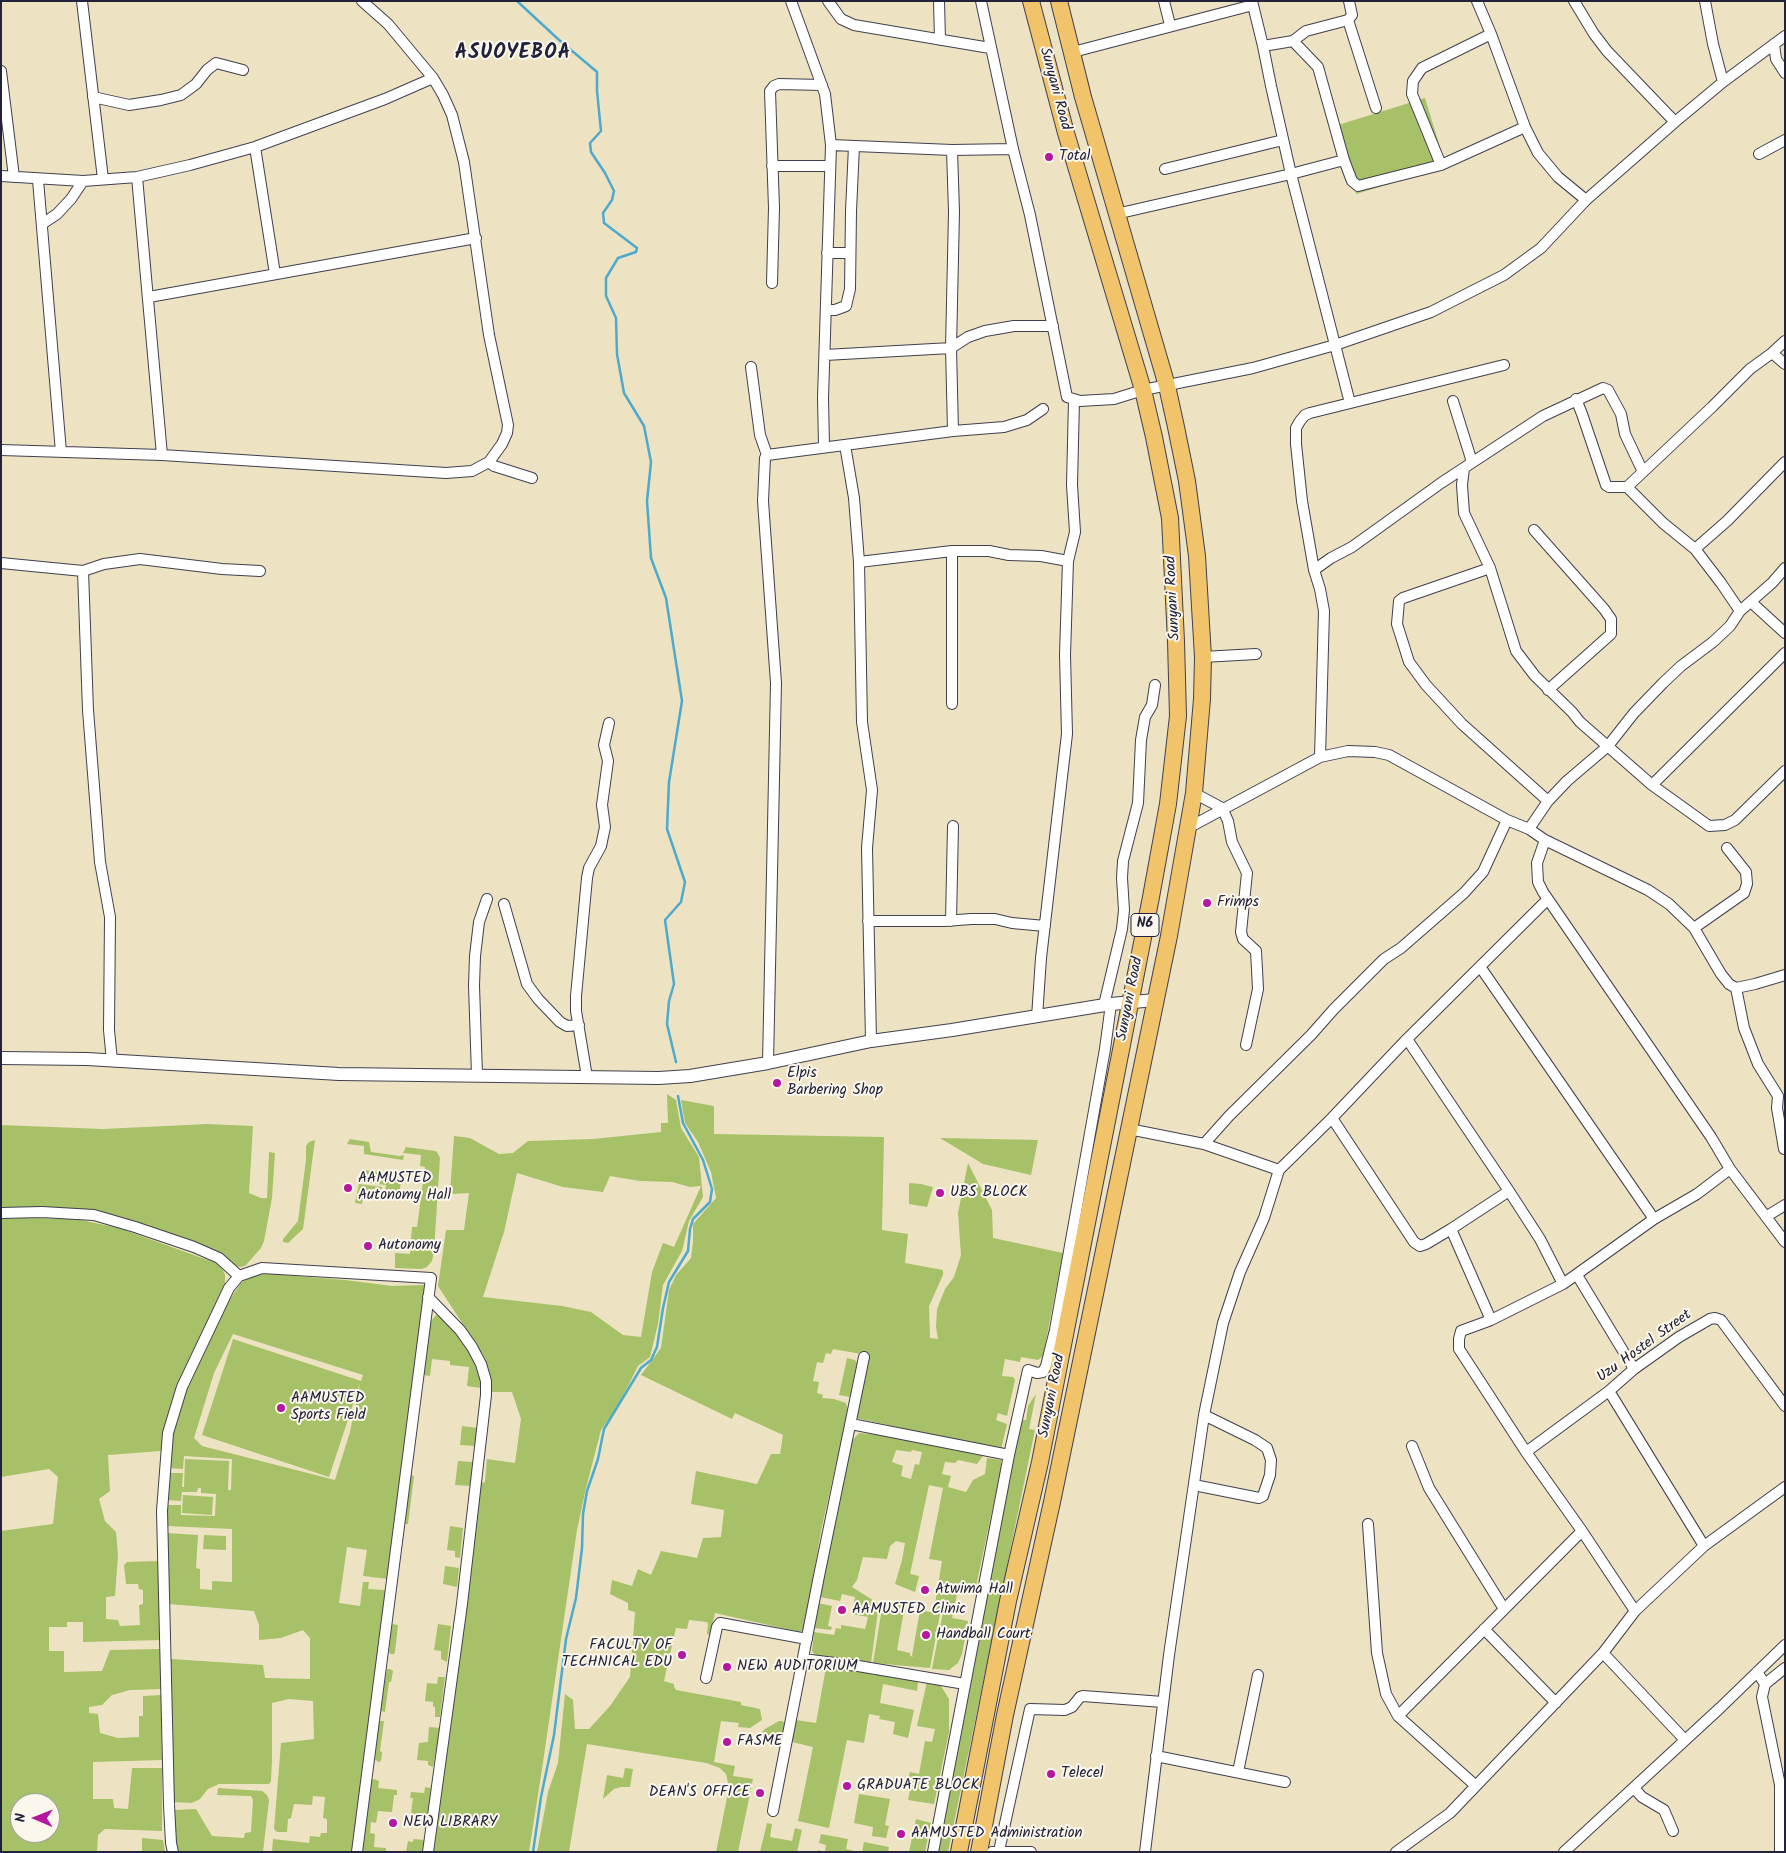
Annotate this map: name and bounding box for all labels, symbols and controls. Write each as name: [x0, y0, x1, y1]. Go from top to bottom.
district label: ASUOYEBOA: [454, 43, 572, 67]
street label: Sunyani Road: [1034, 46, 1074, 132]
place label: Total: [1059, 148, 1090, 166]
marker: Total: [1043, 151, 1055, 163]
street label: Sunyani Road: [1163, 555, 1185, 641]
place label: Frimps: [1217, 894, 1259, 912]
marker: Frimps: [1201, 897, 1213, 909]
road number: N6: [1131, 914, 1159, 936]
street label: Sunyani Road: [1114, 956, 1148, 1042]
place label: Elpis Barbering Shop: [787, 1065, 883, 1100]
marker: Elpis Barbering Shop: [771, 1077, 783, 1089]
place label: AAMUSTED Autonomy Hall: [358, 1170, 451, 1205]
marker: AAMUSTED Autonomy Hall: [342, 1182, 354, 1194]
place label: UBS BLOCK: [950, 1184, 1027, 1202]
marker: UBS BLOCK: [934, 1187, 946, 1199]
place label: Autonomy: [378, 1237, 441, 1255]
marker: Autonomy: [362, 1240, 374, 1252]
street label: Uzu Hostel Street: [1594, 1307, 1696, 1387]
street label: Sunyani Road: [1036, 1353, 1070, 1439]
place label: AAMUSTED Sports Field: [291, 1390, 365, 1425]
marker: AAMUSTED Sports Field: [275, 1402, 287, 1414]
place label: Atwima Hall: [935, 1581, 1013, 1599]
marker: Atwima Hall: [919, 1584, 931, 1596]
place label: AAMUSTED Clinic: [852, 1601, 966, 1619]
marker: AAMUSTED Clinic: [836, 1604, 848, 1616]
place label: Handball Court: [936, 1626, 1031, 1644]
marker: Handball Court: [920, 1629, 932, 1641]
place label: FACULTY OF TECHNICAL EDU: [562, 1637, 672, 1672]
marker: FACULTY OF TECHNICAL EDU: [676, 1649, 688, 1661]
place label: NEW AUDITORIUM: [737, 1658, 858, 1676]
marker: NEW AUDITORIUM: [721, 1661, 733, 1673]
place label: FASME: [737, 1733, 783, 1751]
marker: FASME: [721, 1736, 733, 1748]
place label: Telecel: [1061, 1765, 1103, 1783]
marker: Telecel: [1045, 1768, 1057, 1780]
place label: GRADUATE BLOCK: [857, 1777, 979, 1795]
marker: GRADUATE BLOCK: [841, 1780, 853, 1792]
place label: DEAN'S OFFICE: [649, 1784, 750, 1802]
marker: DEAN'S OFFICE: [754, 1787, 766, 1799]
north arrow: [10, 1793, 60, 1843]
text: N: [10, 1813, 32, 1822]
place label: NEW LIBRARY: [403, 1814, 497, 1832]
marker: NEW LIBRARY: [387, 1817, 399, 1829]
place label: AAMUSTED Administration: [911, 1825, 1083, 1843]
marker: AAMUSTED Administration: [895, 1828, 907, 1840]

